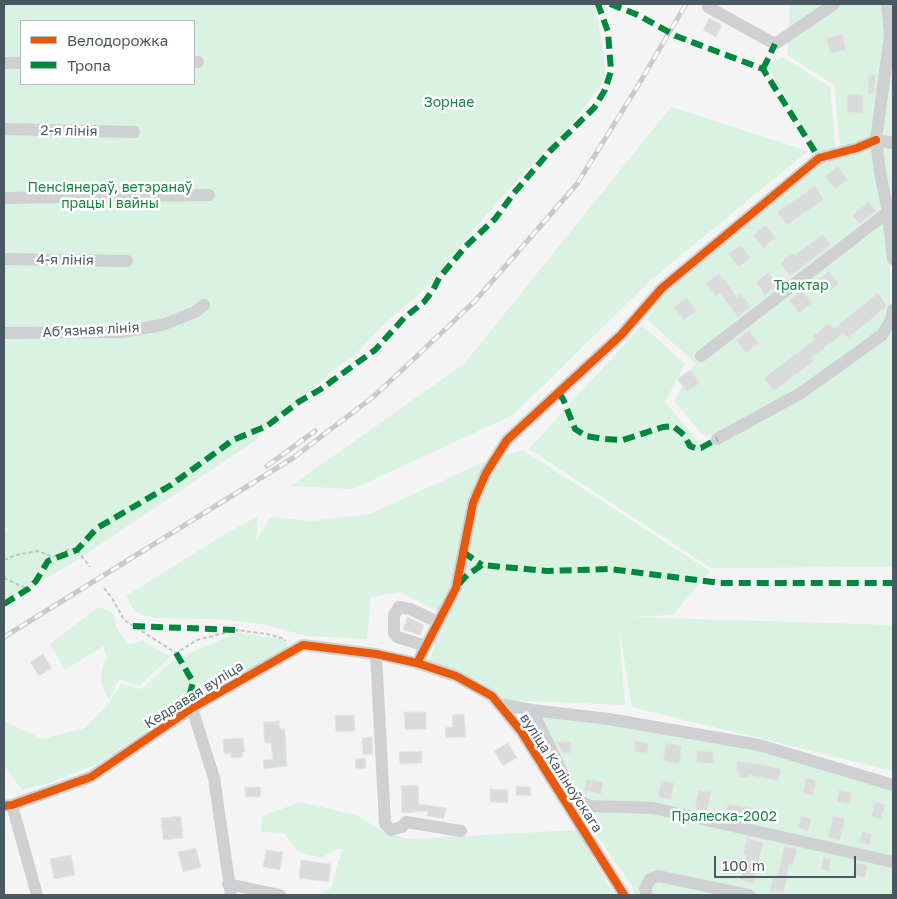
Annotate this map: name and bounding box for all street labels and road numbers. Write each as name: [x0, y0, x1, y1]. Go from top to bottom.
street label: 2-я лінія: [40, 122, 98, 140]
street label: 4-я лінія: [36, 251, 94, 269]
street label: Абʼязная лінія: [42, 319, 140, 341]
street label: Кедравая вуліца: [141, 658, 247, 732]
street label: вуліца Каліноўскага: [516, 710, 606, 836]

